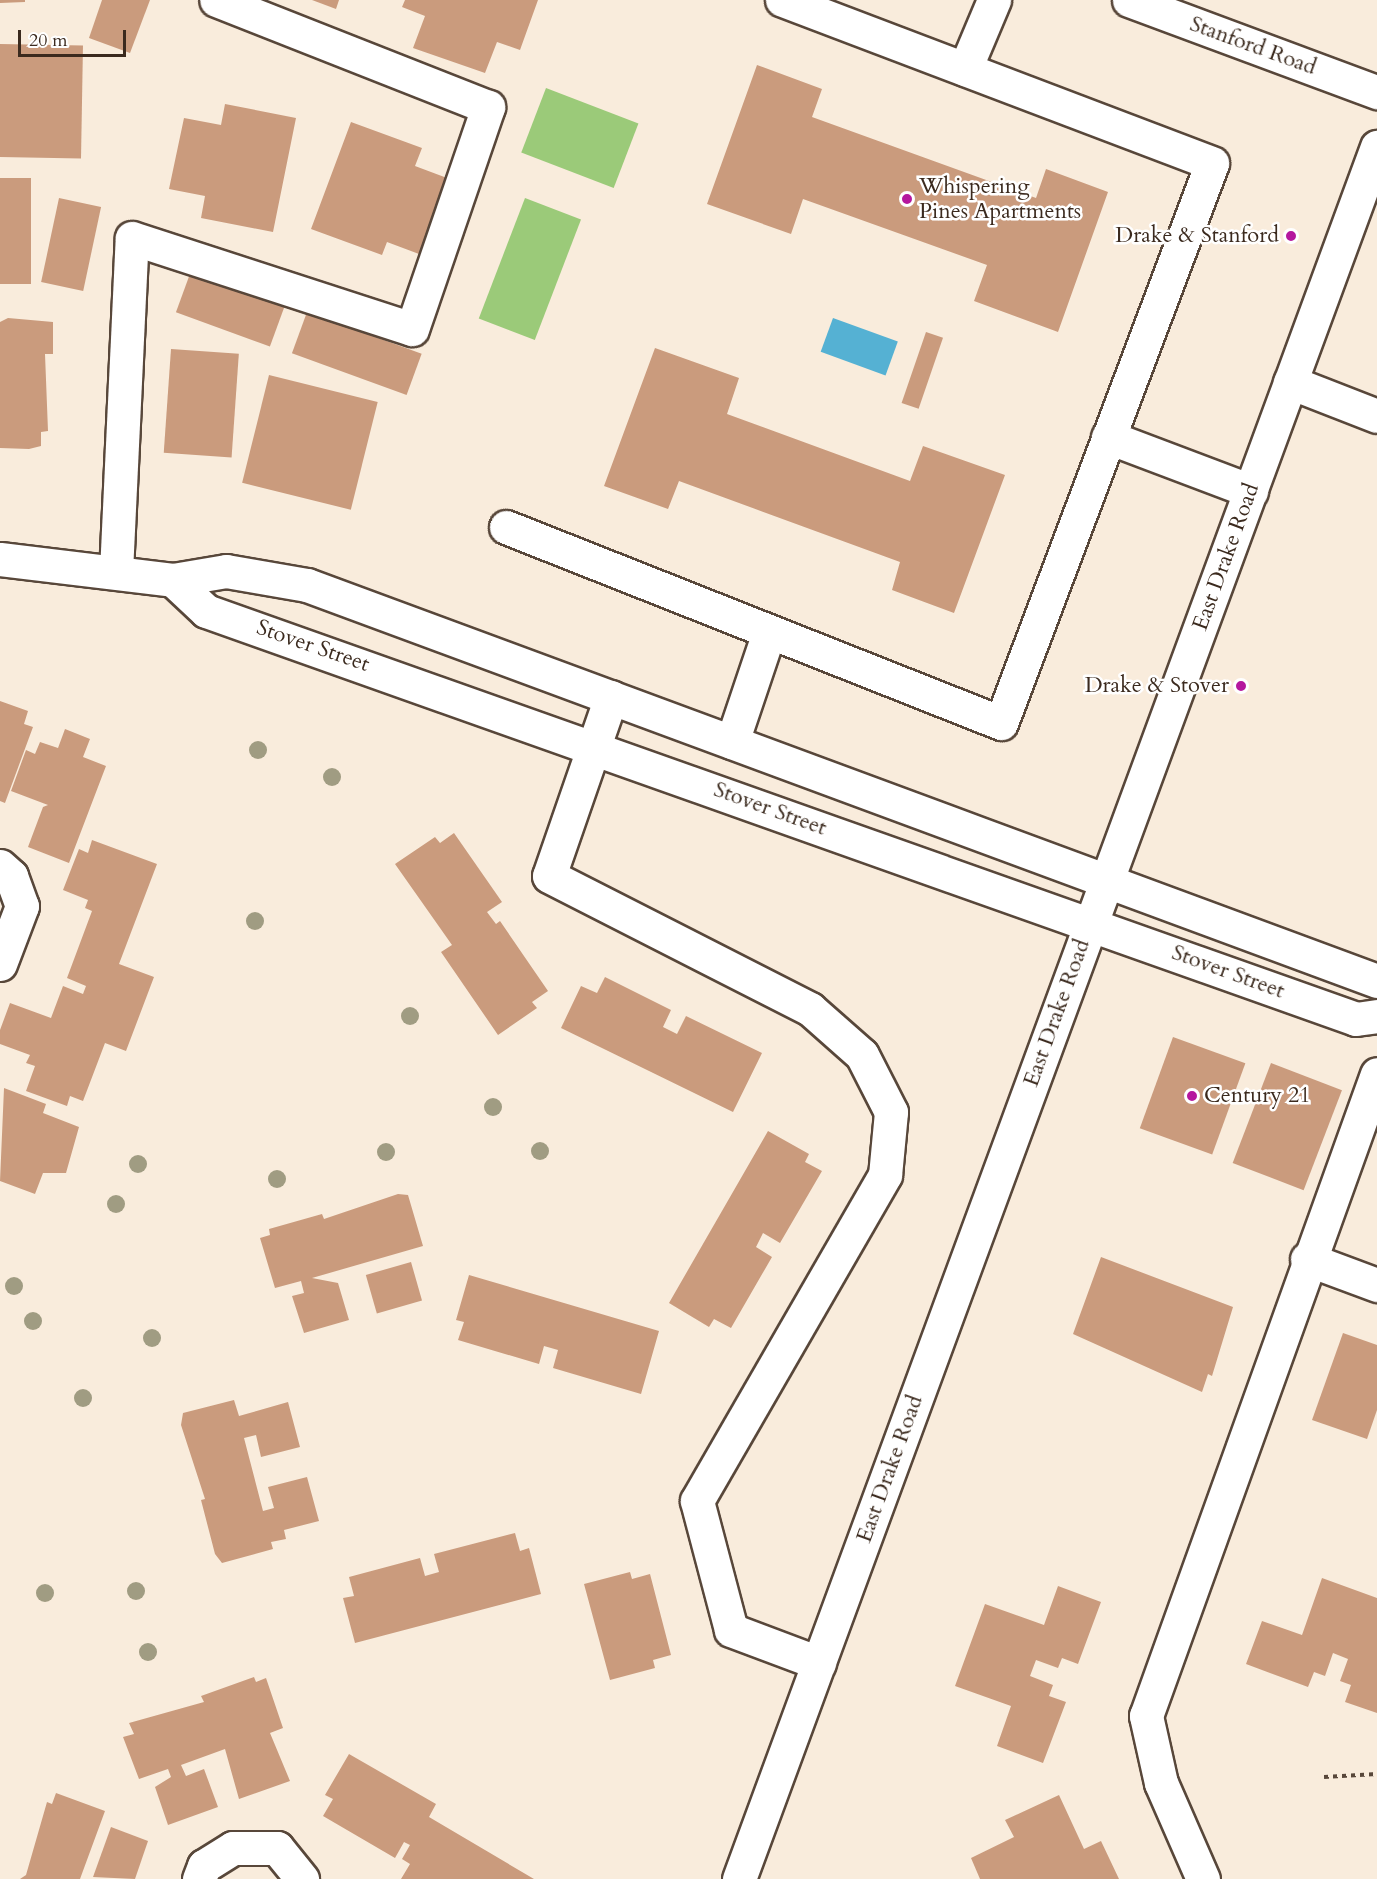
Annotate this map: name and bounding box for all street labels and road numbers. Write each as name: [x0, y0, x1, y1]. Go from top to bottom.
street label: Stanford Road: [1186, 11, 1320, 81]
street label: East Drake Road: [1187, 480, 1265, 634]
street label: Stover Street: [253, 614, 373, 678]
street label: Stover Street: [710, 776, 830, 842]
street label: East Drake Road: [1018, 936, 1096, 1090]
street label: Stover Street: [1168, 939, 1288, 1005]
street label: East Drake Road: [851, 1392, 929, 1546]

